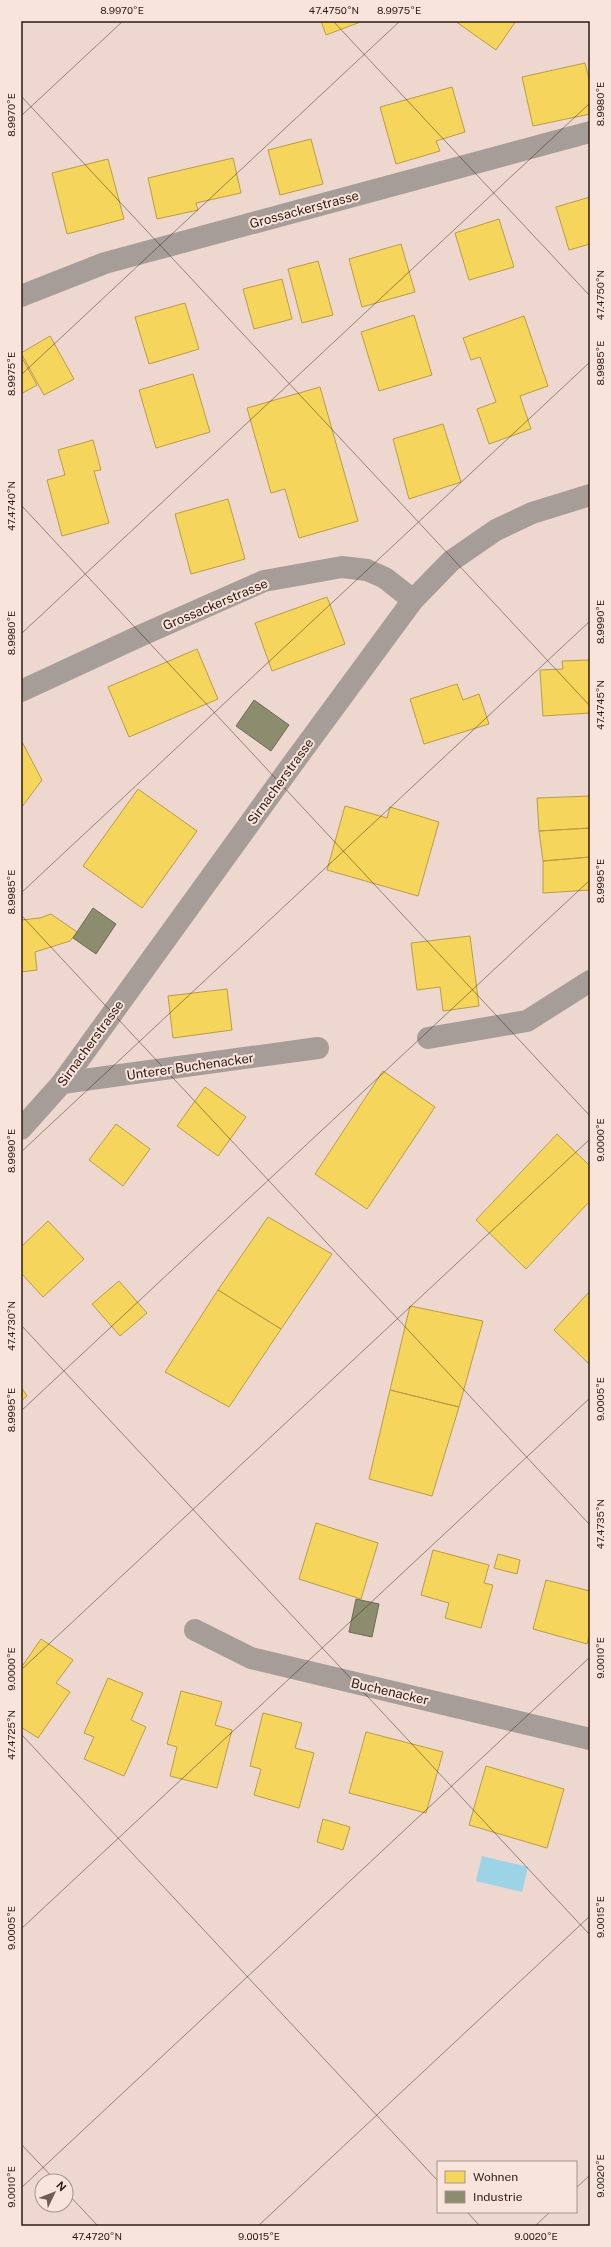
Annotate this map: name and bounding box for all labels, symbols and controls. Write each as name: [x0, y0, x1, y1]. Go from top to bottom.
text: 8.9970°E: [100, 4, 144, 16]
text: 47.4750°N: [309, 4, 359, 16]
text: 8.9975°E: [377, 4, 421, 16]
text: 8.9980°E: [594, 82, 606, 126]
text: 8.9970°E: [5, 93, 17, 137]
street label: Grossackerstrasse: [248, 188, 360, 231]
text: 47.4750°N: [594, 270, 606, 320]
text: 8.9985°E: [594, 341, 606, 385]
text: 8.9975°E: [5, 352, 17, 396]
text: 47.4740°N: [5, 481, 17, 531]
street label: Grossackerstrasse: [160, 576, 270, 633]
text: 8.9990°E: [594, 600, 606, 644]
text: 8.9980°E: [5, 611, 17, 655]
text: 47.4745°N: [594, 680, 606, 730]
street label: Sirnacherstrasse: [244, 735, 317, 827]
text: 8.9995°E: [594, 859, 606, 903]
text: 8.9985°E: [5, 870, 17, 914]
street label: Sirnacherstrasse: [54, 997, 127, 1089]
street label: Unterer Buchenacker: [125, 1050, 255, 1083]
text: 9.0000°E: [594, 1118, 606, 1162]
text: 8.9990°E: [5, 1129, 17, 1173]
text: 47.4730°N: [5, 1301, 17, 1351]
text: 9.0005°E: [594, 1377, 606, 1421]
text: 8.9995°E: [5, 1388, 17, 1432]
text: 47.4735°N: [594, 1499, 606, 1549]
text: 9.0010°E: [594, 1637, 606, 1679]
text: 9.0000°E: [5, 1647, 17, 1691]
street label: Buchenacker: [350, 1675, 430, 1708]
text: 47.4725°N: [5, 1710, 17, 1760]
text: 9.0015°E: [594, 1896, 606, 1938]
text: 9.0005°E: [5, 1906, 17, 1950]
text: 9.0020°E: [594, 2154, 606, 2198]
legend: [437, 2161, 577, 2213]
text: 9.0010°E: [5, 2166, 17, 2208]
text: Wohnen: [473, 2170, 518, 2184]
north arrow: [34, 2173, 74, 2213]
text: N: [54, 2179, 69, 2193]
text: Industrie: [473, 2190, 523, 2204]
text: 47.4720°N: [72, 2230, 122, 2242]
text: 9.0015°E: [238, 2230, 280, 2242]
text: 9.0020°E: [514, 2230, 558, 2242]

